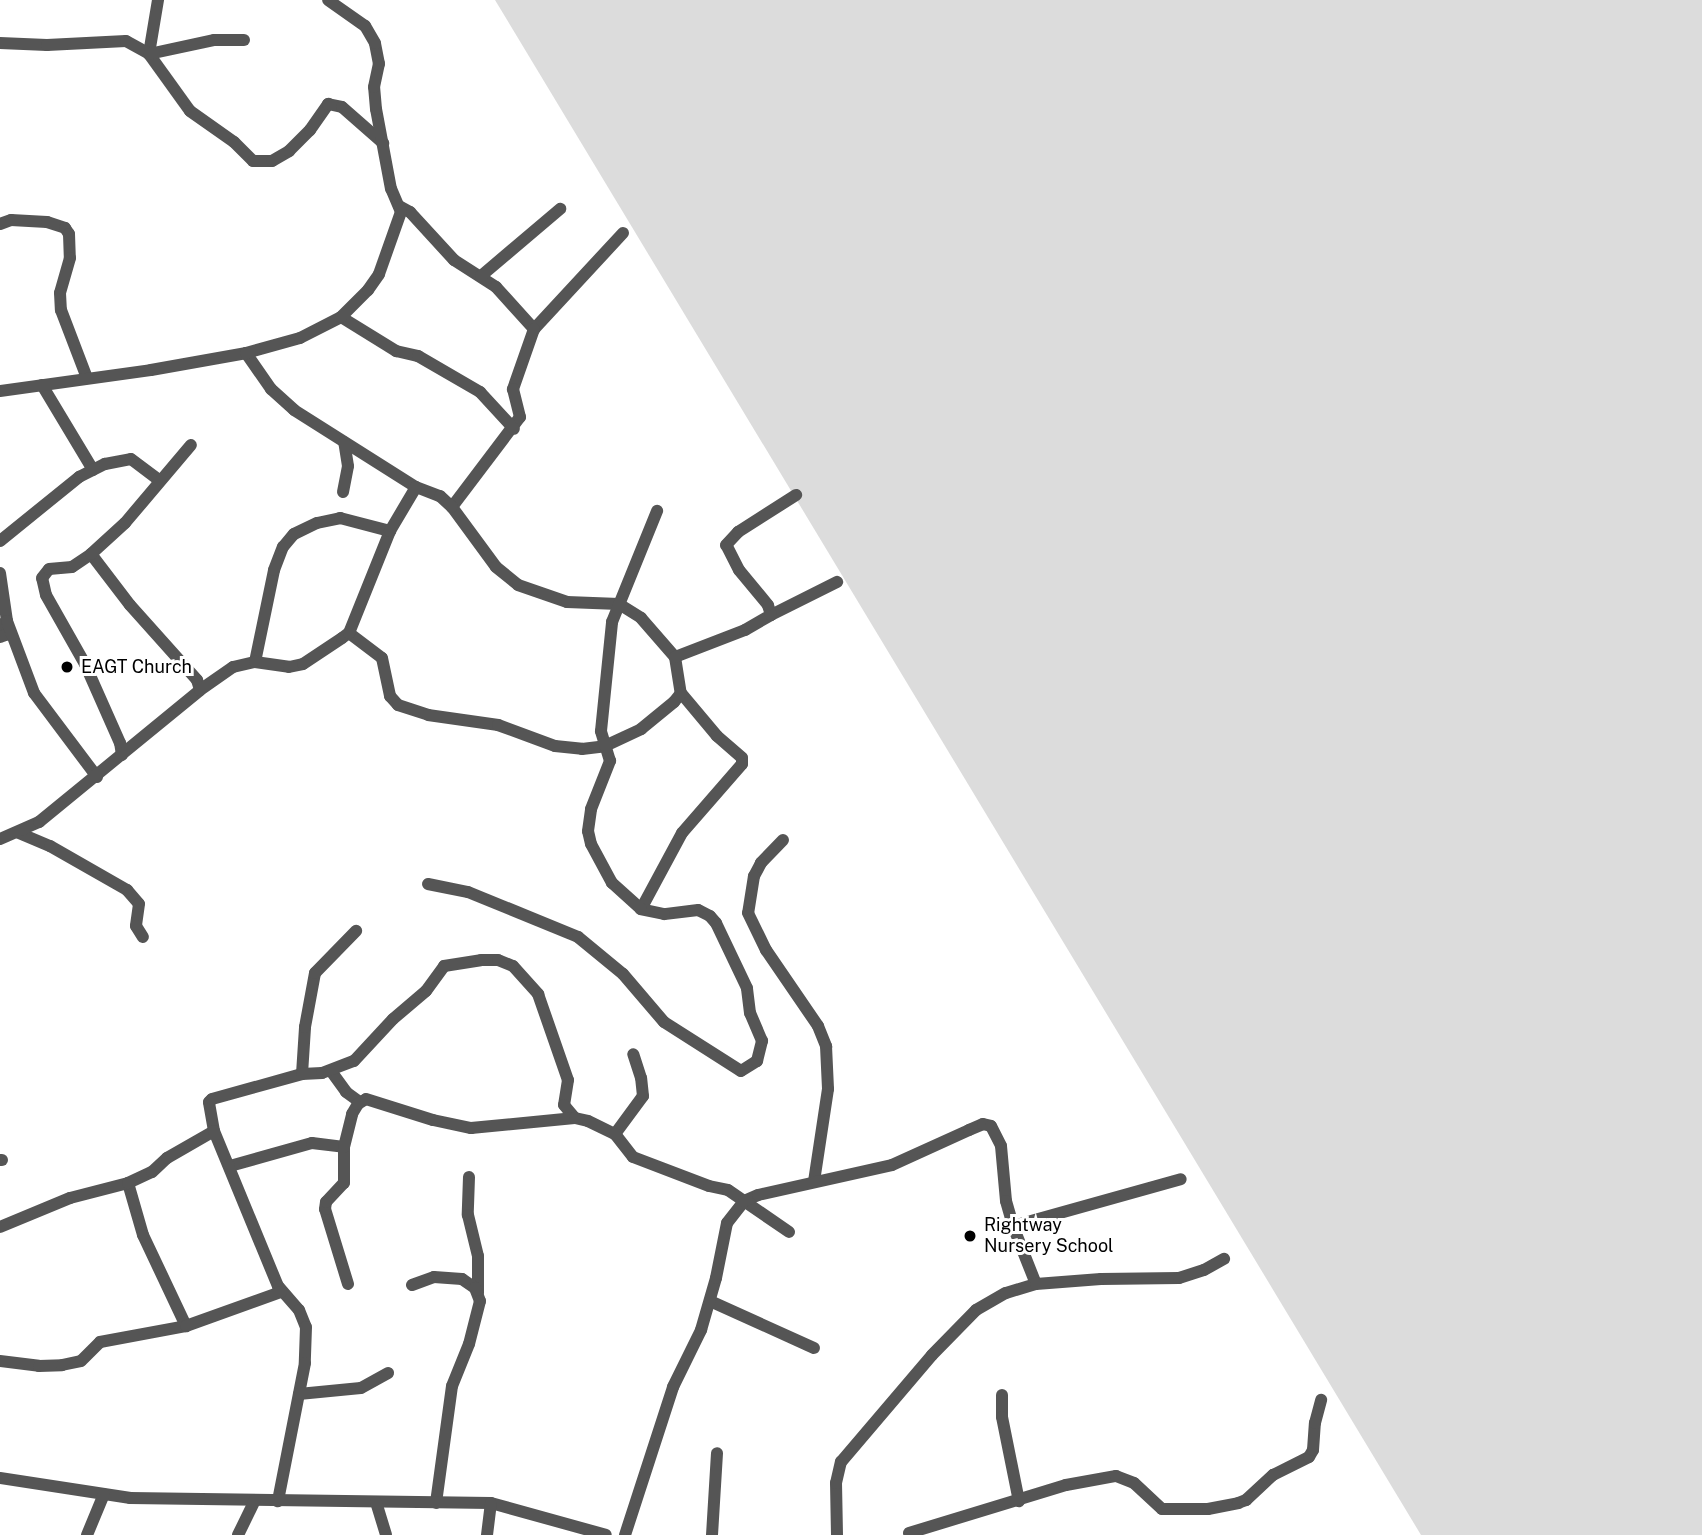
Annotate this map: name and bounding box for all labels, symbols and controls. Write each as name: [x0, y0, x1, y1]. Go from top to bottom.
place label: EAGT Church: [81, 656, 192, 678]
marker: EAGT Church: [59, 659, 75, 675]
place label: Rightway Nursery School: [984, 1215, 1114, 1258]
marker: Rightway Nursery School: [962, 1228, 978, 1244]

